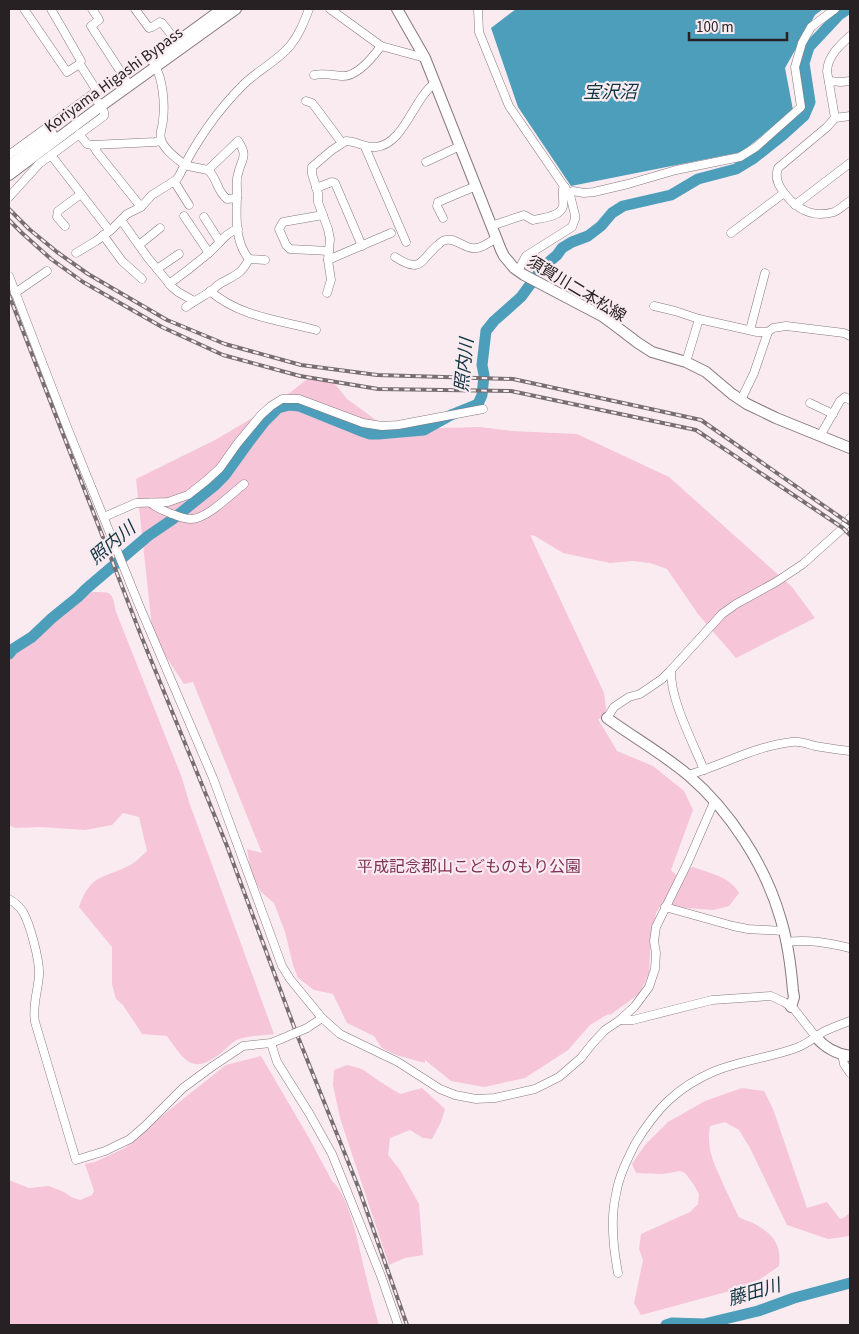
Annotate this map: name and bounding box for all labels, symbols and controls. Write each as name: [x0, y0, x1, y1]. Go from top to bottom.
scale bar: [689, 10, 786, 42]
text: 100 m: [696, 17, 734, 38]
street label: Koriyama Higashi Bypass: [40, 22, 188, 138]
water label: 宝沢沼: [583, 80, 640, 105]
street label: 須賀川二本松線: [523, 251, 630, 327]
water label: 照内川: [449, 335, 480, 393]
water label: 照内川: [84, 515, 143, 570]
park label: 平成記念郡山こどものもり公園: [357, 856, 581, 878]
water label: 藤田川: [725, 1272, 785, 1312]

